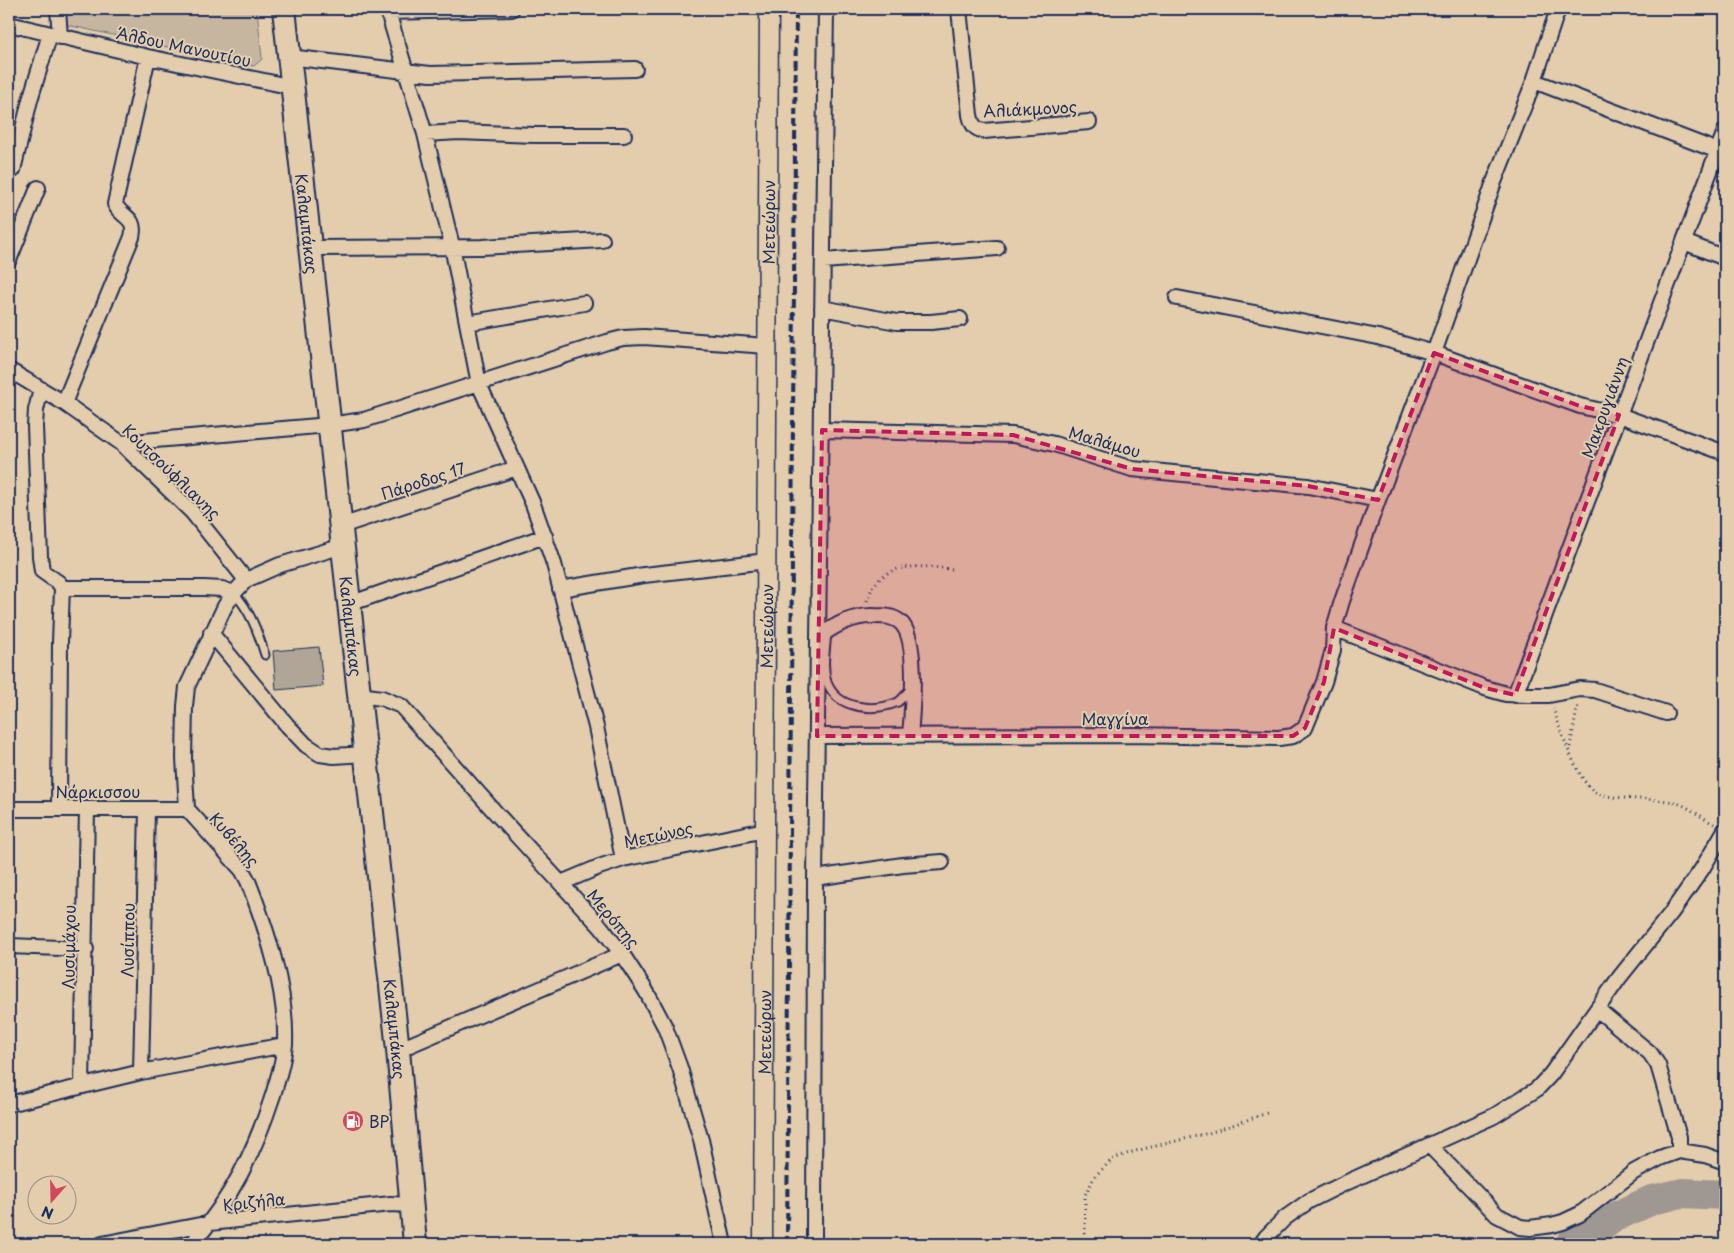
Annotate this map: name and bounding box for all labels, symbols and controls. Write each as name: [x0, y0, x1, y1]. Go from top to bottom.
street label: Άλδου Μανουτίου: [114, 20, 254, 72]
street label: Αλιάκμονος: [983, 94, 1077, 122]
street label: Καλαμπάκας: [290, 172, 325, 275]
street label: Μετεώρων: [756, 179, 780, 265]
street label: Μακρυγιάννη: [1574, 353, 1634, 461]
street label: Κουτσούφλιανης: [117, 418, 227, 524]
street label: Μαλάμου: [1066, 419, 1144, 463]
street label: Πάροδος 17: [378, 455, 469, 505]
street label: Καλαμπάκας: [334, 575, 369, 678]
street label: Μετεώρων: [754, 583, 778, 669]
street label: Μαγγίνα: [1082, 706, 1149, 730]
street label: Νάρκισσου: [56, 779, 140, 803]
street label: Κυβέλης: [205, 807, 265, 871]
street label: Μετώνος: [621, 815, 695, 853]
street label: Μερόπης: [582, 883, 646, 953]
street label: Λυσίππου: [114, 902, 140, 978]
street label: Λυσιμάχου: [55, 905, 81, 989]
street label: Καλαμπάκας: [378, 977, 413, 1080]
street label: Μετεώρων: [752, 989, 776, 1075]
fuel station icon: BP: [341, 1109, 365, 1133]
place label: BP: [369, 1109, 390, 1133]
north arrow: [28, 1176, 78, 1226]
street label: Κριζήλα: [222, 1186, 286, 1216]
text: N: [39, 1201, 56, 1224]

